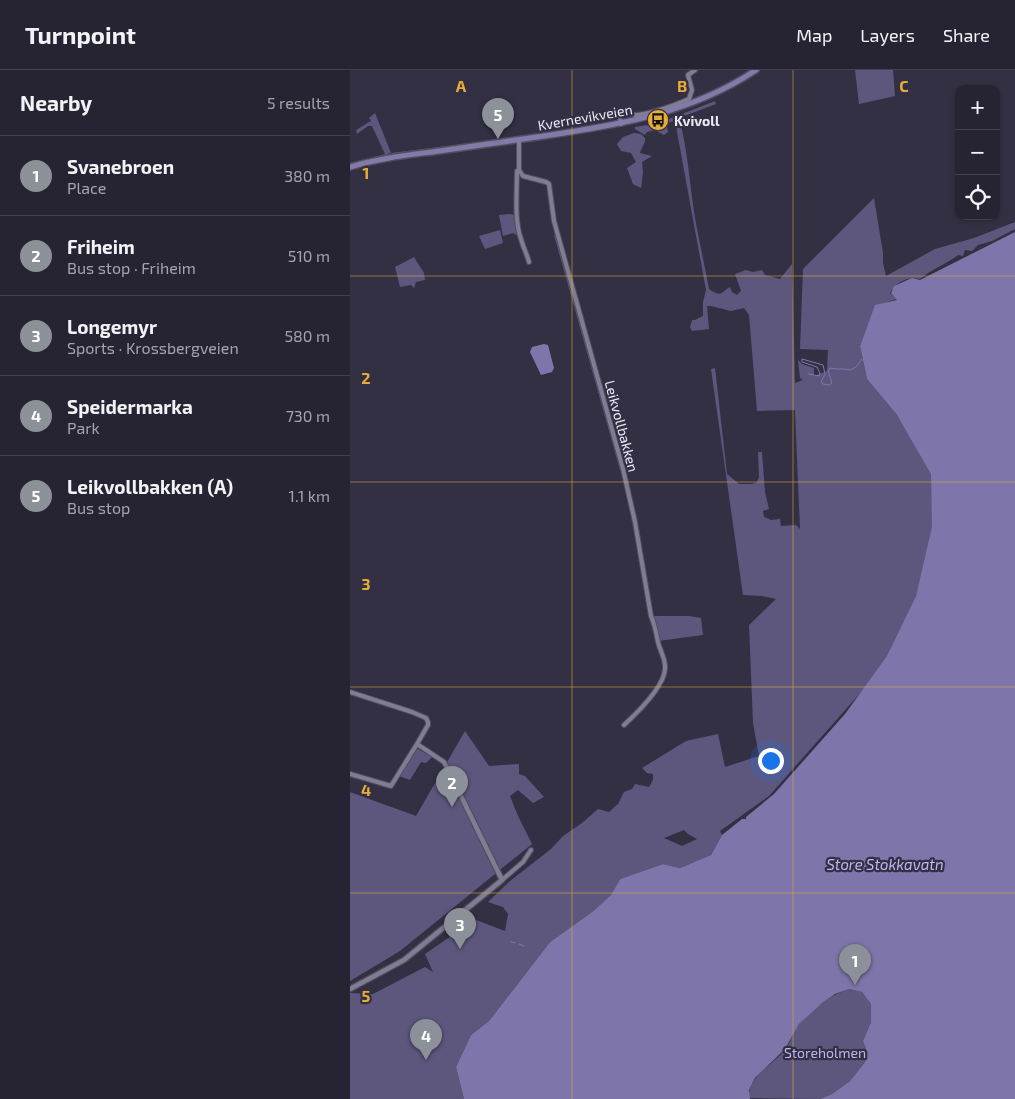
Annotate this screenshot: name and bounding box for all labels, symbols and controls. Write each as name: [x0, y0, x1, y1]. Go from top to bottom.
text: Turnpoint: [25, 20, 136, 49]
text: Map: [796, 24, 832, 46]
text: Layers: [860, 24, 915, 46]
text: Share: [943, 24, 990, 46]
text: A: [456, 76, 467, 95]
text: B: [677, 76, 687, 95]
text: C: [899, 76, 909, 95]
map controls: [955, 85, 1000, 220]
button: +: [955, 85, 1000, 130]
text: Nearby: [20, 90, 92, 115]
text: 5 results: [267, 93, 330, 112]
pin: 5: [482, 98, 514, 139]
street label: Kvernevikveien: [536, 100, 634, 134]
bus stop icon: Kvivoll: [646, 108, 670, 132]
place label: Kvivoll: [674, 112, 720, 129]
button: −: [955, 130, 1000, 175]
text: Svanebroen: [67, 155, 174, 178]
text: 1: [363, 163, 369, 182]
text: 1: [33, 166, 39, 185]
text: 380 m: [284, 166, 330, 185]
button: locate: [955, 175, 1000, 220]
text: Place: [67, 178, 106, 197]
text: Friheim: [67, 235, 135, 258]
text: 2: [31, 246, 41, 265]
text: 510 m: [288, 246, 330, 265]
text: Bus stop · Friheim: [67, 258, 196, 277]
text: Longemyr: [67, 315, 157, 338]
text: 3: [31, 326, 41, 345]
text: 580 m: [284, 326, 330, 345]
text: Sports · Krossbergveien: [67, 338, 239, 357]
text: 2: [361, 368, 371, 387]
street label: Leikvollbakken: [602, 378, 642, 474]
text: Speidermarka: [67, 395, 193, 418]
text: 4: [31, 406, 41, 425]
text: 730 m: [286, 406, 330, 425]
text: Park: [67, 418, 100, 437]
text: Leikvollbakken (A): [67, 475, 233, 498]
text: 5: [32, 486, 40, 505]
text: 1.1 km: [289, 486, 330, 505]
text: Bus stop: [67, 498, 130, 517]
text: 3: [361, 574, 371, 593]
your location: [758, 748, 784, 774]
pin: 2: [436, 766, 468, 807]
text: 4: [361, 780, 371, 799]
water label: Store Stokkavatn: [826, 855, 944, 873]
pin: 3: [444, 908, 476, 949]
pin: 1: [839, 944, 871, 985]
text: 5: [362, 986, 371, 1005]
pin: 4: [410, 1019, 442, 1060]
park label: Storeholmen: [784, 1044, 866, 1061]

